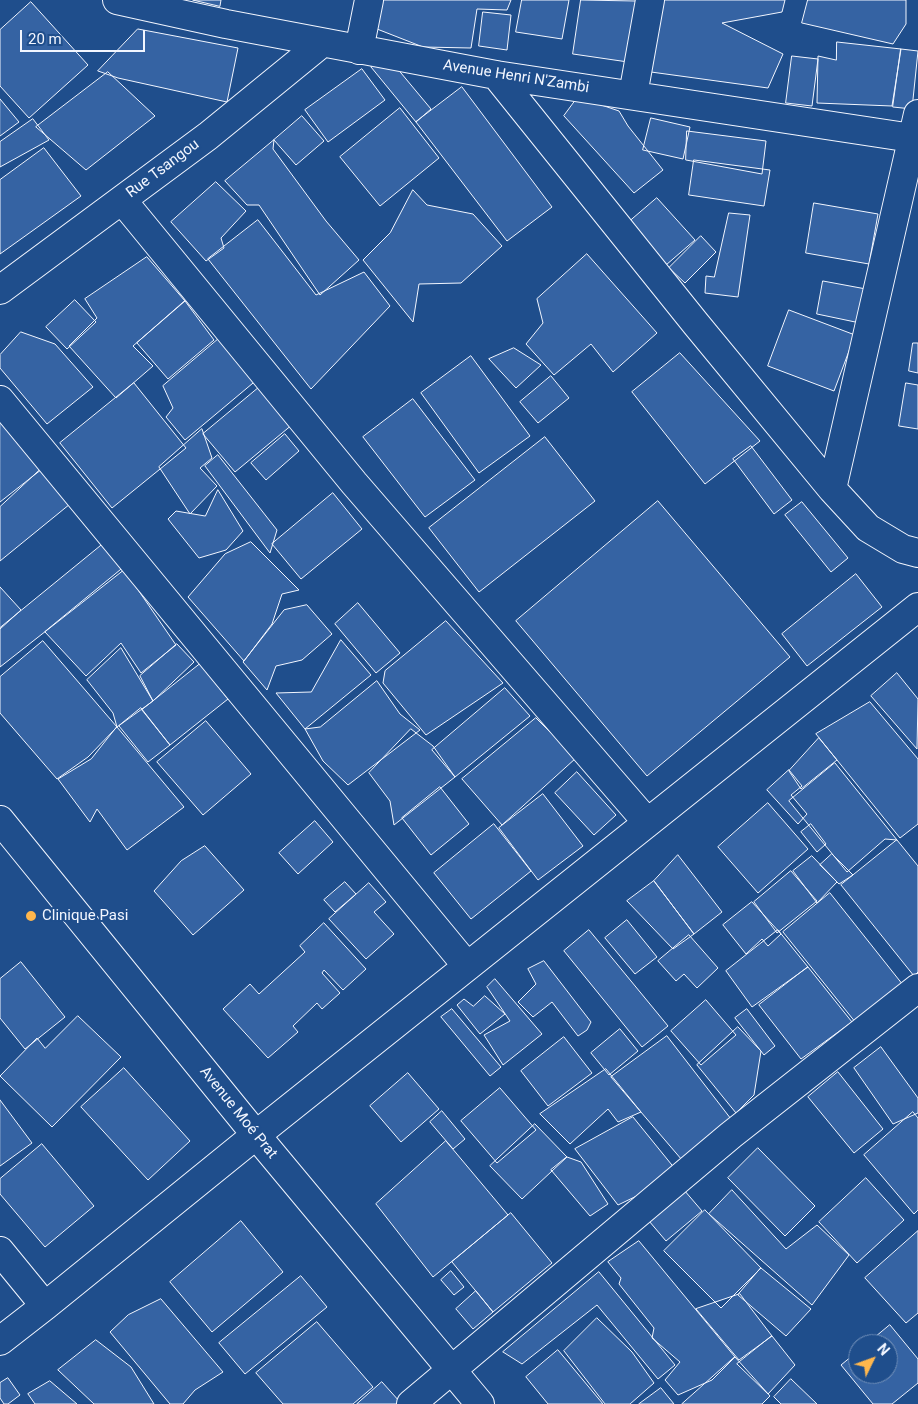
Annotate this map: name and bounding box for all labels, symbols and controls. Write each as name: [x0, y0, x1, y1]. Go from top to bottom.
scale bar: [22, 20, 148, 52]
text: 20 m: [28, 30, 62, 48]
street label: Avenue Henri N'Zambi: [442, 57, 590, 97]
street label: Rue Tsangou: [123, 136, 203, 202]
place label: Clinique Pasi: [42, 907, 128, 925]
marker: Clinique Pasi: [24, 909, 38, 923]
street label: Avenue Moé Prat: [195, 1063, 281, 1163]
north arrow: [848, 1334, 898, 1384]
text: N: [874, 1341, 893, 1359]

